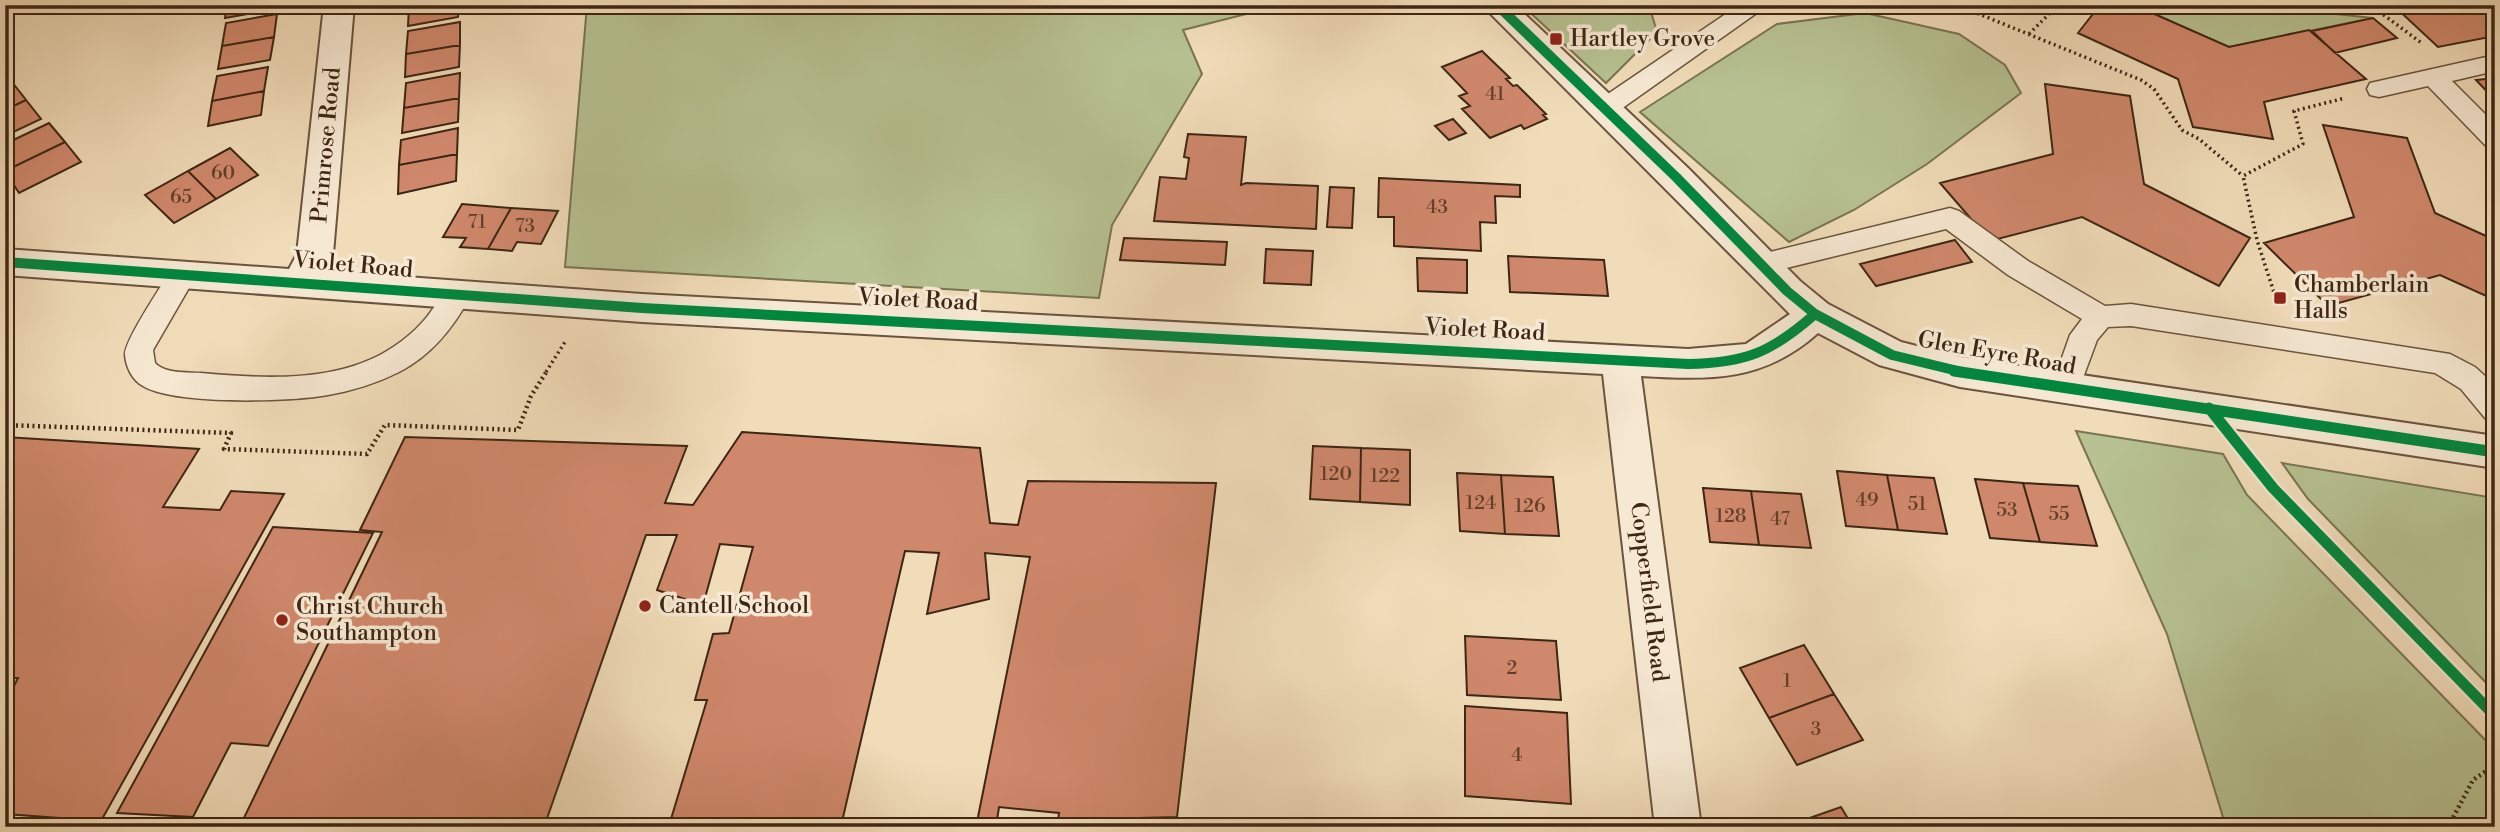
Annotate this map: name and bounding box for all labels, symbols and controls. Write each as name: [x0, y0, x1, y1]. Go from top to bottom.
place label: Hartley Grove: [1570, 25, 1715, 53]
marker: Hartley Grove: [1548, 31, 1564, 47]
street label: Primrose Road: [305, 66, 347, 224]
house number: 41: [1485, 82, 1505, 106]
house number: 60: [211, 161, 235, 185]
house number: 65: [170, 185, 192, 209]
house number: 43: [1426, 195, 1448, 219]
house number: 71: [468, 210, 486, 234]
house number: 73: [515, 214, 535, 238]
street label: Violet Road: [291, 246, 414, 284]
place label: Chamberlain Halls: [2294, 271, 2430, 325]
street label: Violet Road: [856, 283, 979, 317]
marker: Chamberlain Halls: [2272, 290, 2288, 306]
street label: Violet Road: [1423, 313, 1546, 347]
street label: Glen Eyre Road: [1916, 325, 2078, 381]
house number: 120: [1320, 462, 1352, 486]
house number: 122: [1370, 464, 1400, 488]
house number: 49: [1856, 488, 1878, 512]
house number: 124: [1466, 491, 1496, 515]
house number: 51: [1908, 492, 1926, 516]
house number: 126: [1515, 494, 1545, 518]
house number: 53: [1997, 498, 2017, 522]
street label: Copperfield Road: [1624, 500, 1674, 684]
house number: 55: [2049, 502, 2069, 526]
house number: 128: [1715, 504, 1747, 528]
house number: 47: [1770, 507, 1790, 531]
place label: Cantell School: [659, 592, 809, 620]
place label: Christ Church Southampton: [296, 593, 444, 647]
marker: Cantell School: [637, 598, 653, 614]
marker: Christ Church Southampton: [274, 612, 290, 628]
house number: 2: [1507, 656, 1517, 680]
house number: 1: [1783, 669, 1791, 693]
house number: 3: [1811, 717, 1821, 741]
house number: 4: [1511, 743, 1523, 767]

